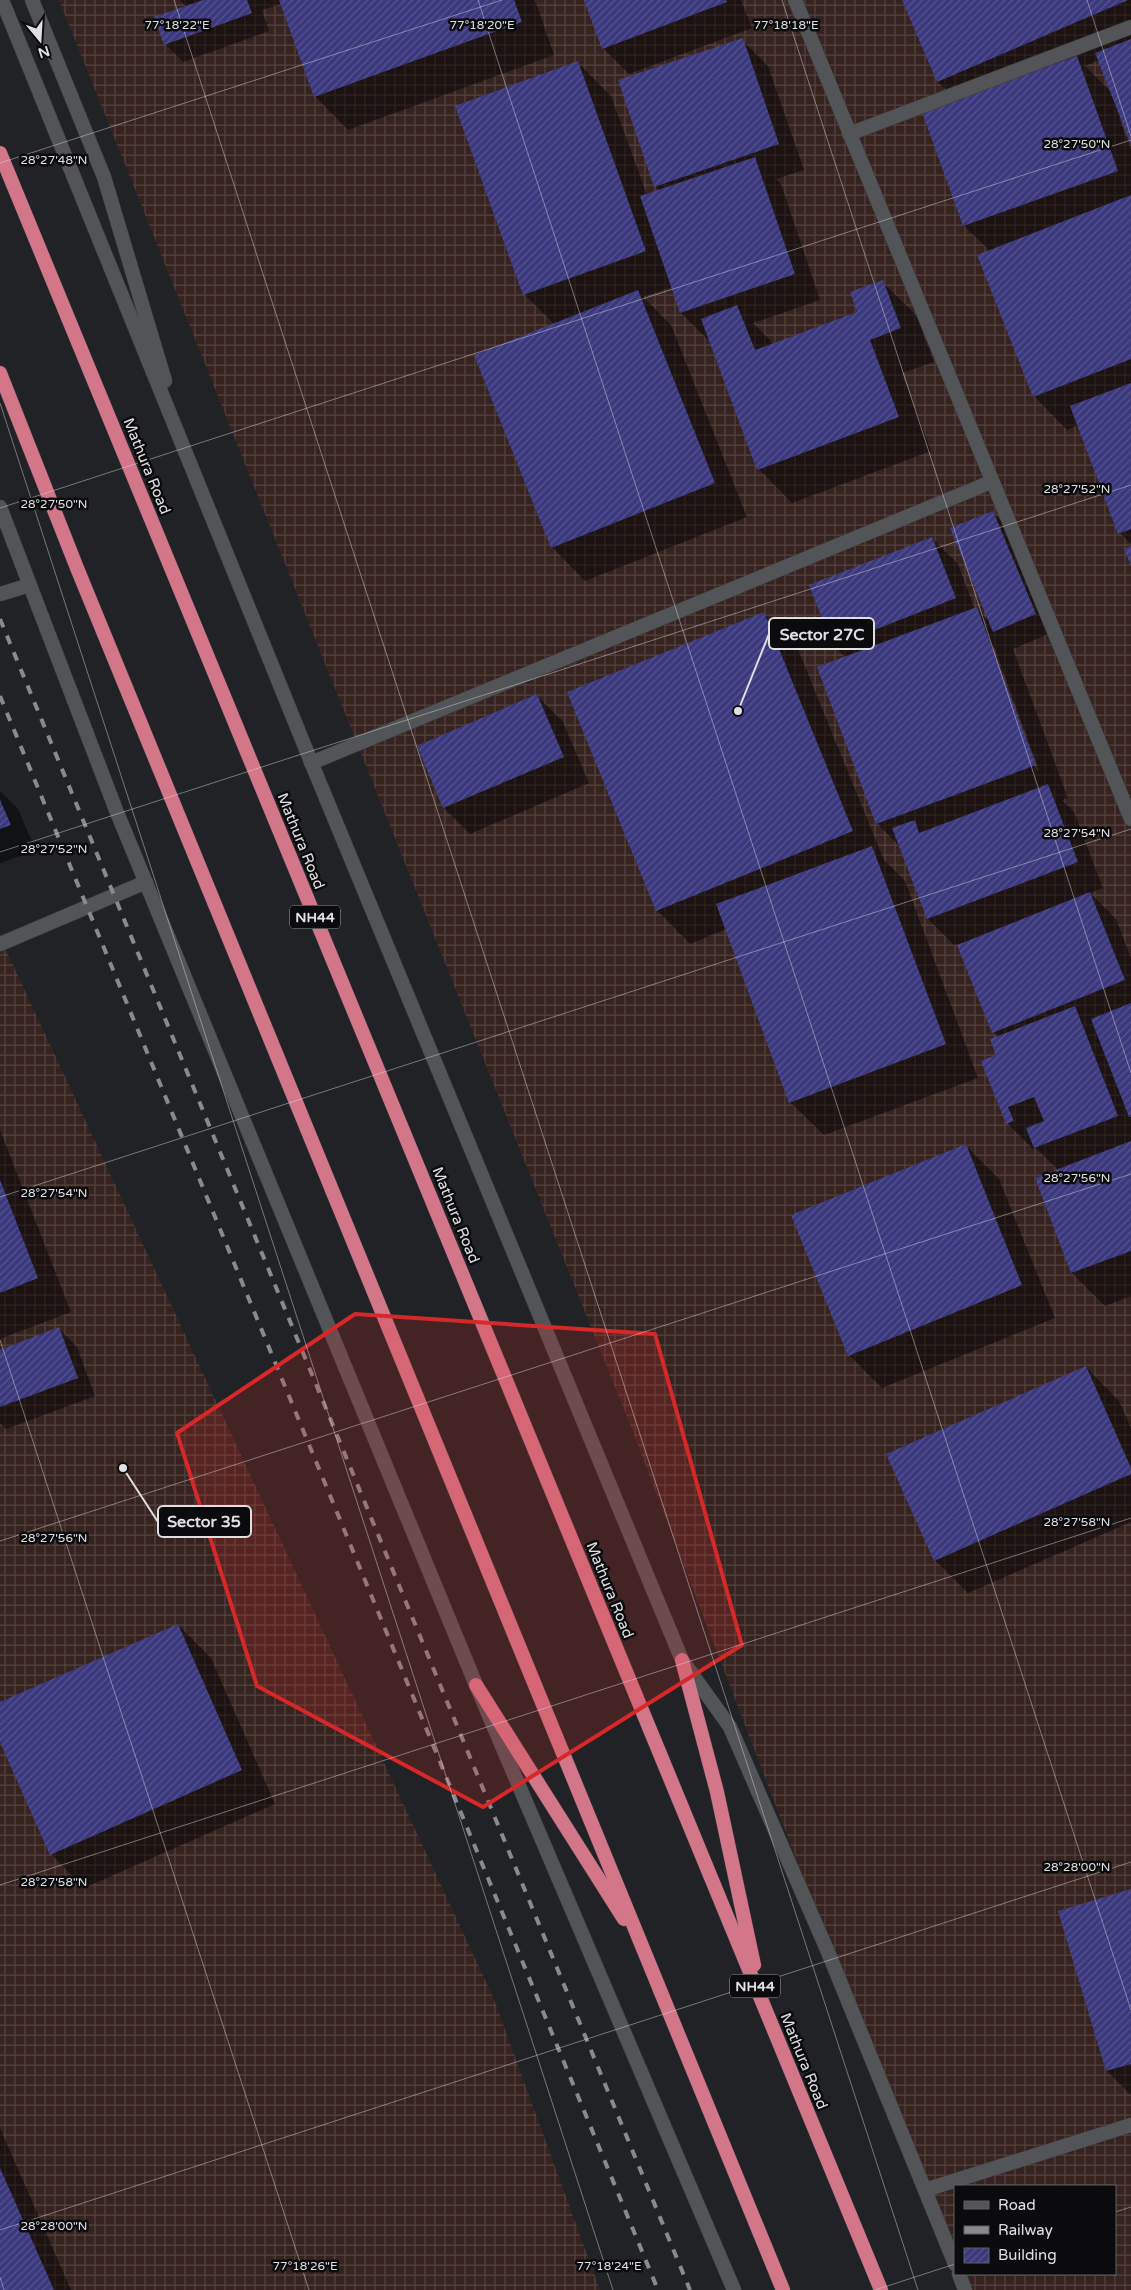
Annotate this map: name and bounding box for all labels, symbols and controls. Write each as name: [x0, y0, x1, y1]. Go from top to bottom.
north arrow: [15, 15, 65, 65]
text: 77°18'22"E: [144, 18, 210, 32]
text: 77°18'20"E: [449, 18, 515, 32]
text: 77°18'18"E: [753, 18, 819, 32]
text: N: [36, 42, 52, 62]
text: 28°27'50"N: [1044, 137, 1111, 151]
text: 28°27'48"N: [21, 153, 88, 167]
street label: Mathura Road: [119, 415, 175, 517]
text: 28°27'52"N: [1044, 482, 1111, 496]
text: 28°27'50"N: [21, 497, 88, 511]
callout: Sector 27C: [769, 618, 874, 649]
text: Sector 27C: [780, 625, 864, 645]
street label: Mathura Road: [273, 790, 329, 892]
text: 28°27'54"N: [1044, 826, 1111, 840]
text: 28°27'52"N: [21, 842, 88, 856]
road number: NH44: [290, 906, 340, 929]
street label: Mathura Road: [428, 1164, 484, 1266]
text: 28°27'56"N: [1044, 1171, 1111, 1185]
text: 28°27'54"N: [21, 1186, 88, 1200]
callout: Sector 35: [158, 1506, 251, 1537]
text: Sector 35: [167, 1512, 241, 1532]
text: 28°27'58"N: [1044, 1515, 1111, 1529]
text: 28°27'56"N: [21, 1531, 88, 1545]
street label: Mathura Road: [582, 1539, 638, 1641]
text: 28°28'00"N: [1044, 1860, 1111, 1874]
text: 28°27'58"N: [21, 1875, 88, 1889]
road number: NH44: [730, 1974, 780, 1998]
street label: Mathura Road: [776, 2010, 832, 2112]
legend: [954, 2185, 1116, 2275]
text: Road: [998, 2196, 1036, 2214]
text: 28°28'00"N: [21, 2219, 88, 2233]
text: Railway: [998, 2221, 1053, 2239]
text: Building: [998, 2246, 1057, 2264]
text: 77°18'26"E: [272, 2259, 338, 2273]
text: 77°18'24"E: [576, 2259, 642, 2273]

